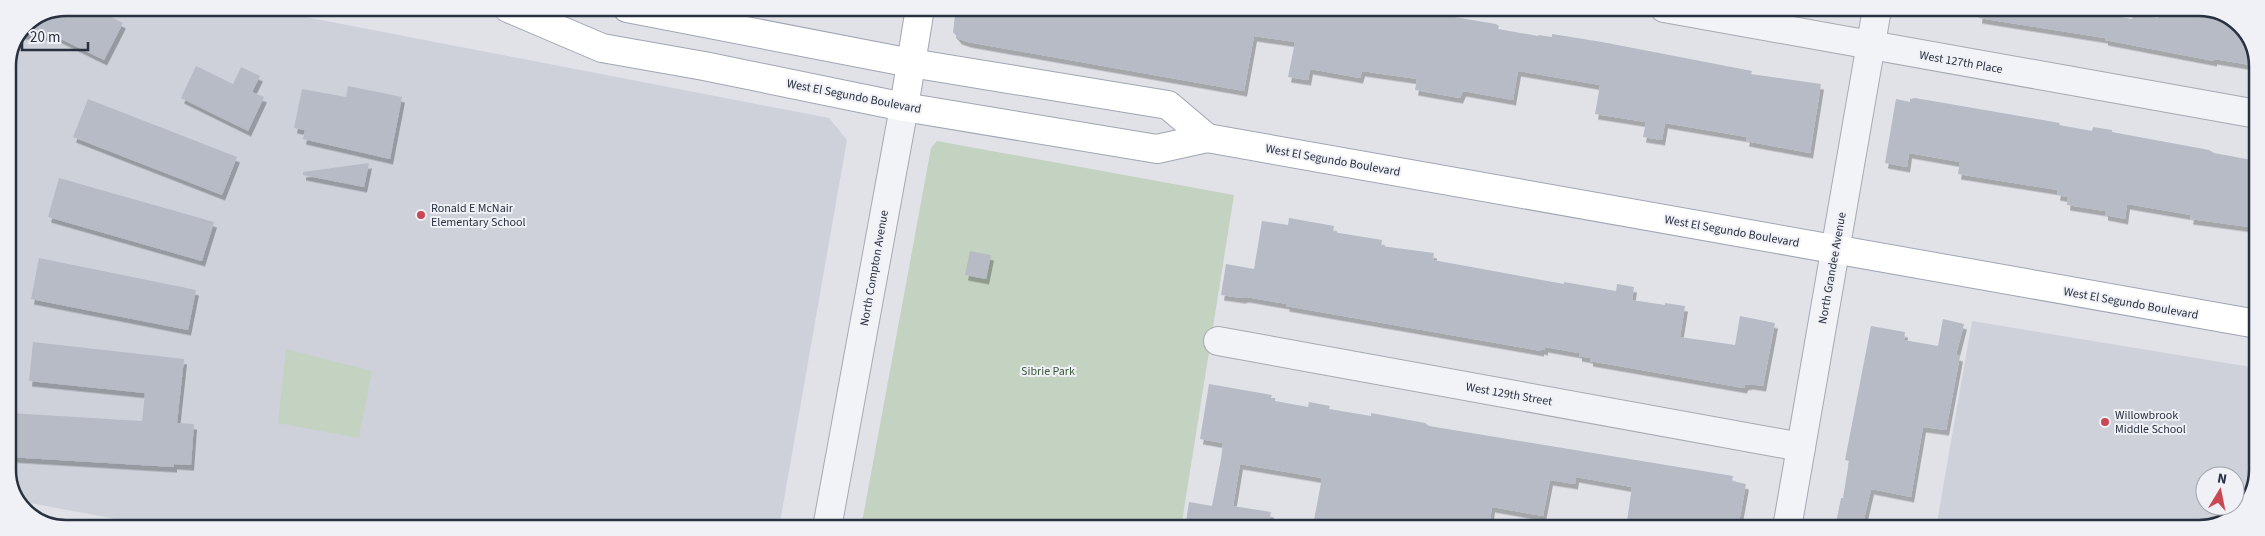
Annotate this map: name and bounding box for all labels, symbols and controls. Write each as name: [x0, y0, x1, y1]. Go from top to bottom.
scale bar: [22, 20, 89, 52]
text: 20 m: [30, 27, 60, 48]
street label: West 127th Place: [1918, 47, 2004, 78]
street label: West El Segundo Boulevard: [785, 75, 923, 118]
street label: West El Segundo Boulevard: [1264, 140, 1402, 181]
place label: Ronald E McNair Elementary School: [431, 200, 526, 231]
marker: Ronald E McNair Elementary School: [415, 209, 427, 221]
street label: North Compton Avenue: [856, 209, 893, 327]
street label: West El Segundo Boulevard: [1663, 211, 1801, 252]
street label: North Grandee Avenue: [1814, 211, 1851, 325]
street label: West El Segundo Boulevard: [2062, 283, 2200, 324]
park label: Sibrie Park: [1021, 363, 1075, 380]
street label: West 129th Street: [1464, 379, 1554, 410]
place label: Willowbrook Middle School: [2115, 407, 2186, 438]
marker: Willowbrook Middle School: [2099, 416, 2111, 428]
north arrow: [2195, 466, 2245, 516]
text: N: [2216, 469, 2228, 490]

